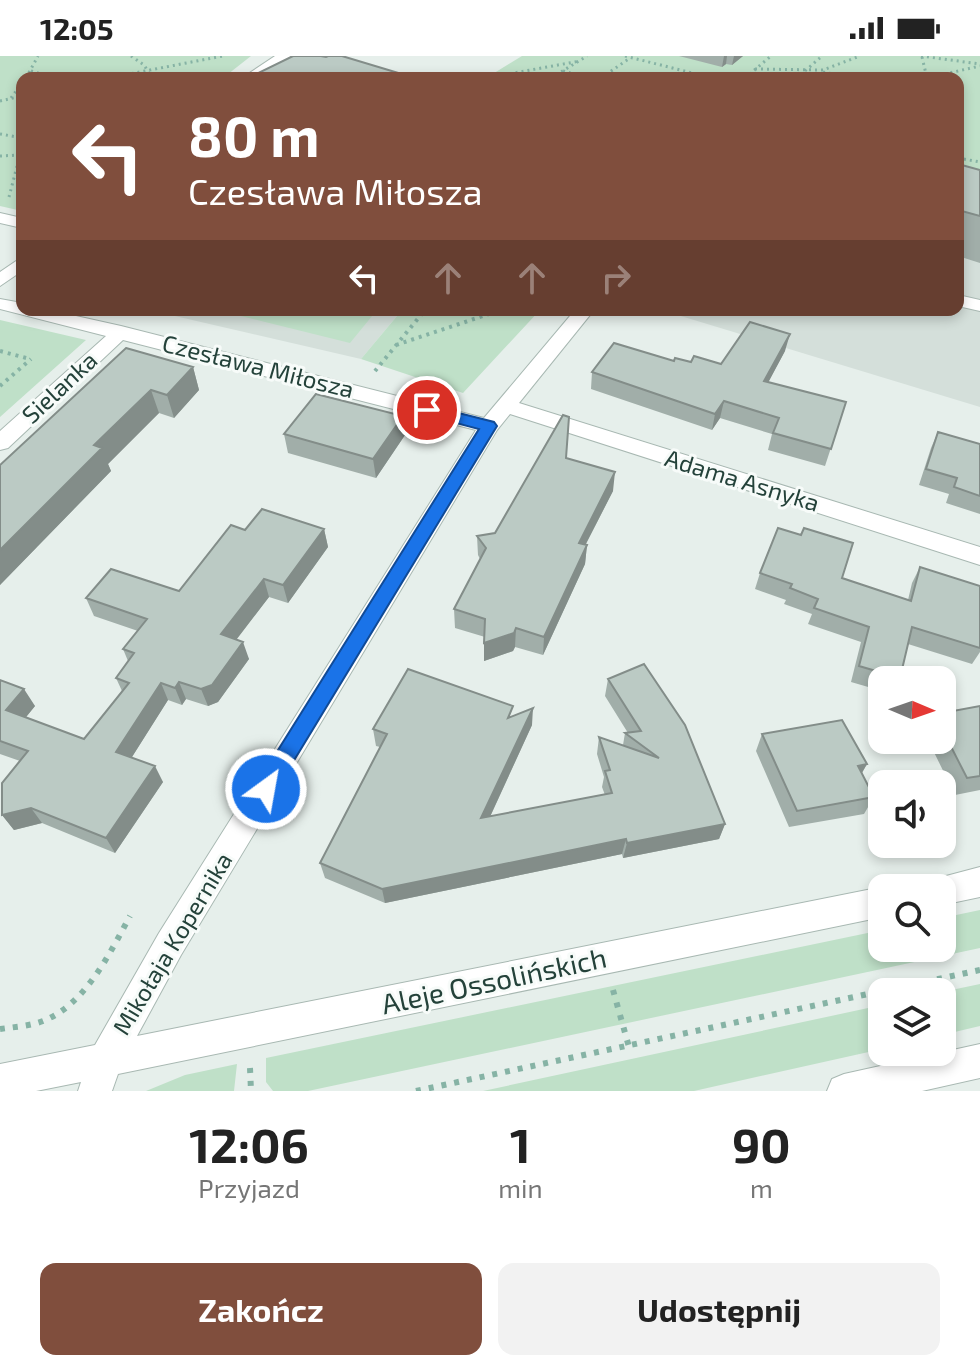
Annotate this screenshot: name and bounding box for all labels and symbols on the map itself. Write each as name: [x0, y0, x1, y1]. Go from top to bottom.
street label: Czesława Miłosza: [160, 328, 357, 403]
street label: Sielanka: [15, 345, 102, 429]
pin: [393, 376, 461, 444]
street label: Adama Asnyka: [662, 442, 823, 517]
north arrow: [868, 666, 956, 754]
position arrow: [224, 747, 308, 831]
street label: Mikołaja Kopernika: [106, 847, 238, 1040]
street label: Aleje Ossolińskich: [378, 940, 609, 1020]

